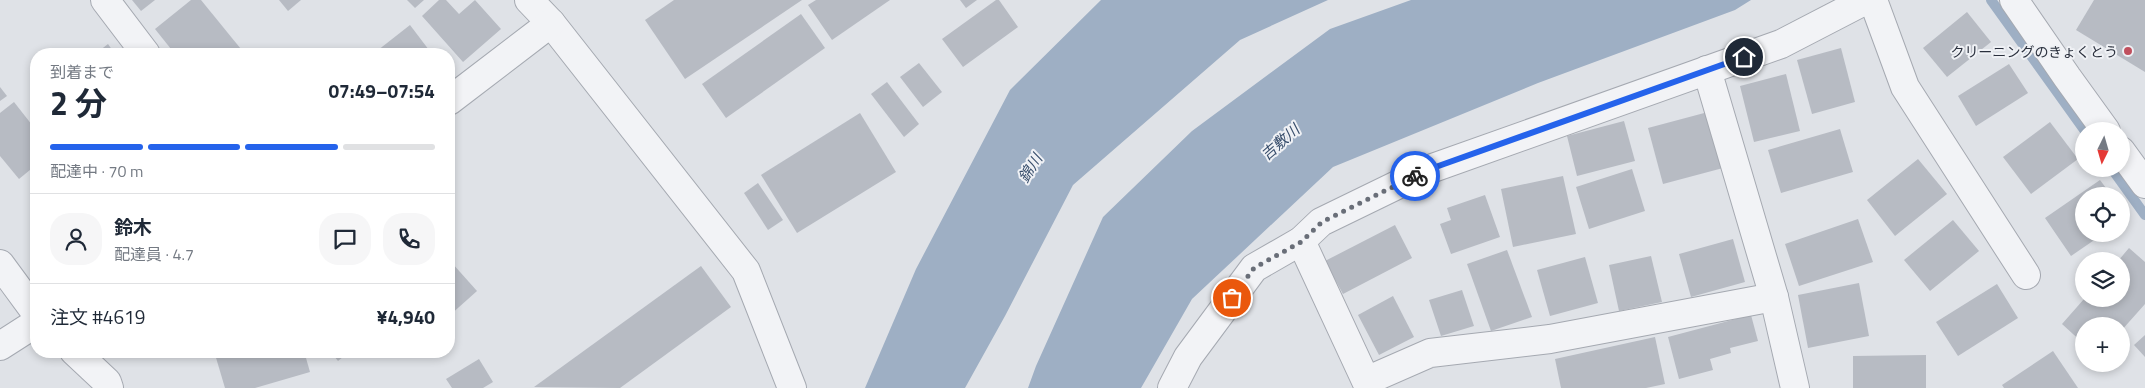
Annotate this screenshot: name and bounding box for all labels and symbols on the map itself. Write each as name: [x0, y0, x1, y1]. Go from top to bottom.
pin: [1723, 36, 1765, 78]
place label: クリーニングのきょくとう: [1950, 41, 2118, 62]
marker: クリーニングのきょくとう: [2122, 45, 2134, 57]
water label: 吉敷川: [1255, 117, 1306, 165]
north arrow: [2075, 122, 2130, 178]
water label: 錦川: [1012, 147, 1049, 187]
courier: [1390, 151, 1440, 201]
pin: [1211, 277, 1253, 319]

